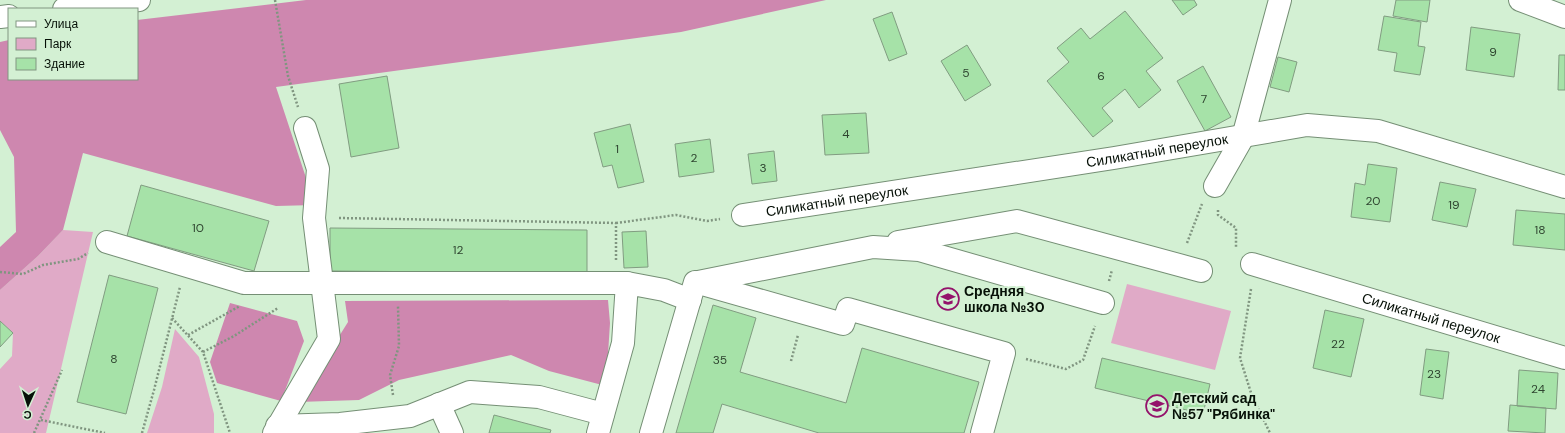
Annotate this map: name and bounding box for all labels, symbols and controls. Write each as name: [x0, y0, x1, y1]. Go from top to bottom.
legend: [8, 8, 138, 80]
text: Улица: [44, 16, 78, 32]
text: Парк: [44, 36, 72, 52]
house number: 9: [1489, 44, 1497, 60]
text: Здание: [44, 56, 85, 72]
house number: 5: [962, 65, 970, 81]
house number: 6: [1097, 68, 1105, 84]
house number: 7: [1201, 91, 1207, 107]
house number: 4: [842, 126, 850, 142]
street label: Силикатный переулок: [1085, 130, 1230, 171]
house number: 1: [615, 141, 619, 157]
house number: 2: [691, 150, 698, 166]
house number: 3: [759, 160, 767, 176]
street label: Силикатный переулок: [765, 181, 910, 220]
house number: 20: [1365, 193, 1381, 209]
house number: 19: [1448, 197, 1460, 213]
house number: 10: [192, 220, 204, 236]
house number: 18: [1534, 222, 1546, 238]
house number: 12: [453, 242, 463, 258]
place label: Средняя школа №30: [964, 282, 1045, 316]
school or university icon: Средняя школа №30: [935, 286, 961, 312]
street label: Силикатный переулок: [1360, 289, 1503, 347]
house number: 22: [1331, 336, 1345, 352]
house number: 8: [110, 351, 118, 367]
house number: 35: [713, 352, 727, 368]
house number: 23: [1427, 366, 1441, 382]
house number: 24: [1531, 381, 1545, 397]
north arrow: [8, 385, 48, 425]
place label: Детский сад №57 "Рябинка": [1172, 389, 1275, 423]
school or university icon: Детский сад №57 "Рябинка": [1144, 393, 1170, 419]
text: С: [23, 408, 32, 422]

